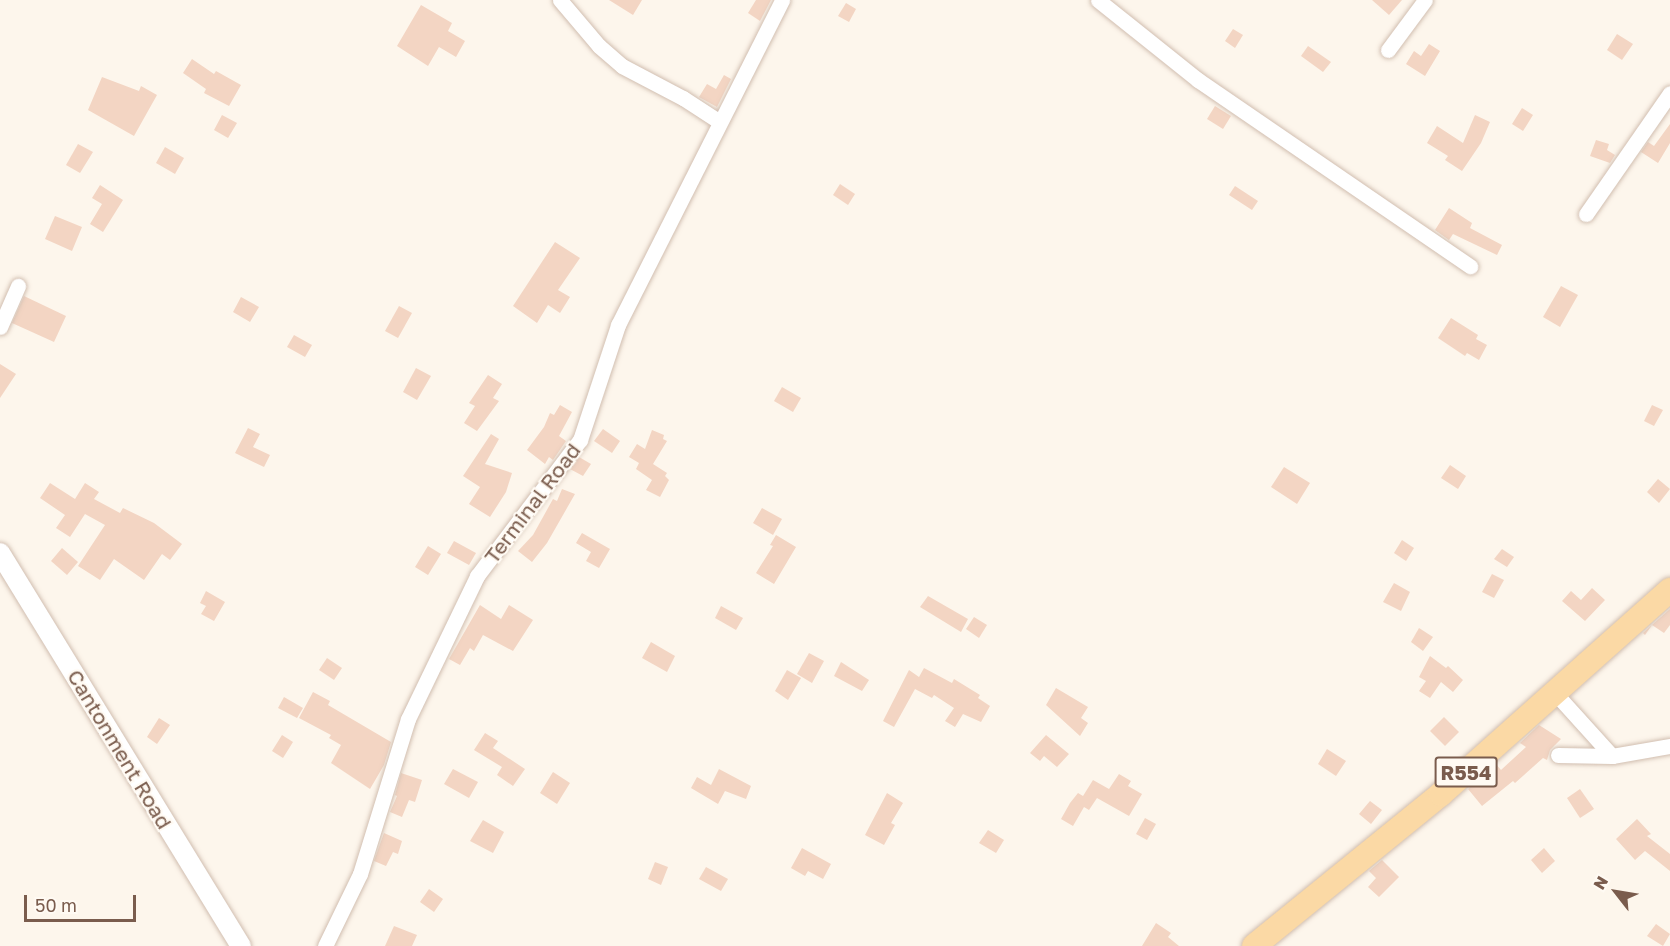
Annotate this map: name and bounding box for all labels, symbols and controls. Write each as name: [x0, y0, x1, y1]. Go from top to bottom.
street label: Terminal Road: [479, 438, 585, 568]
street label: Cantonment Road: [63, 665, 177, 833]
road number: R554: [1434, 755, 1498, 789]
north arrow: [1586, 862, 1646, 922]
text: N: [1589, 872, 1612, 893]
scale bar: [27, 883, 140, 921]
text: 50 m: [35, 894, 77, 916]

